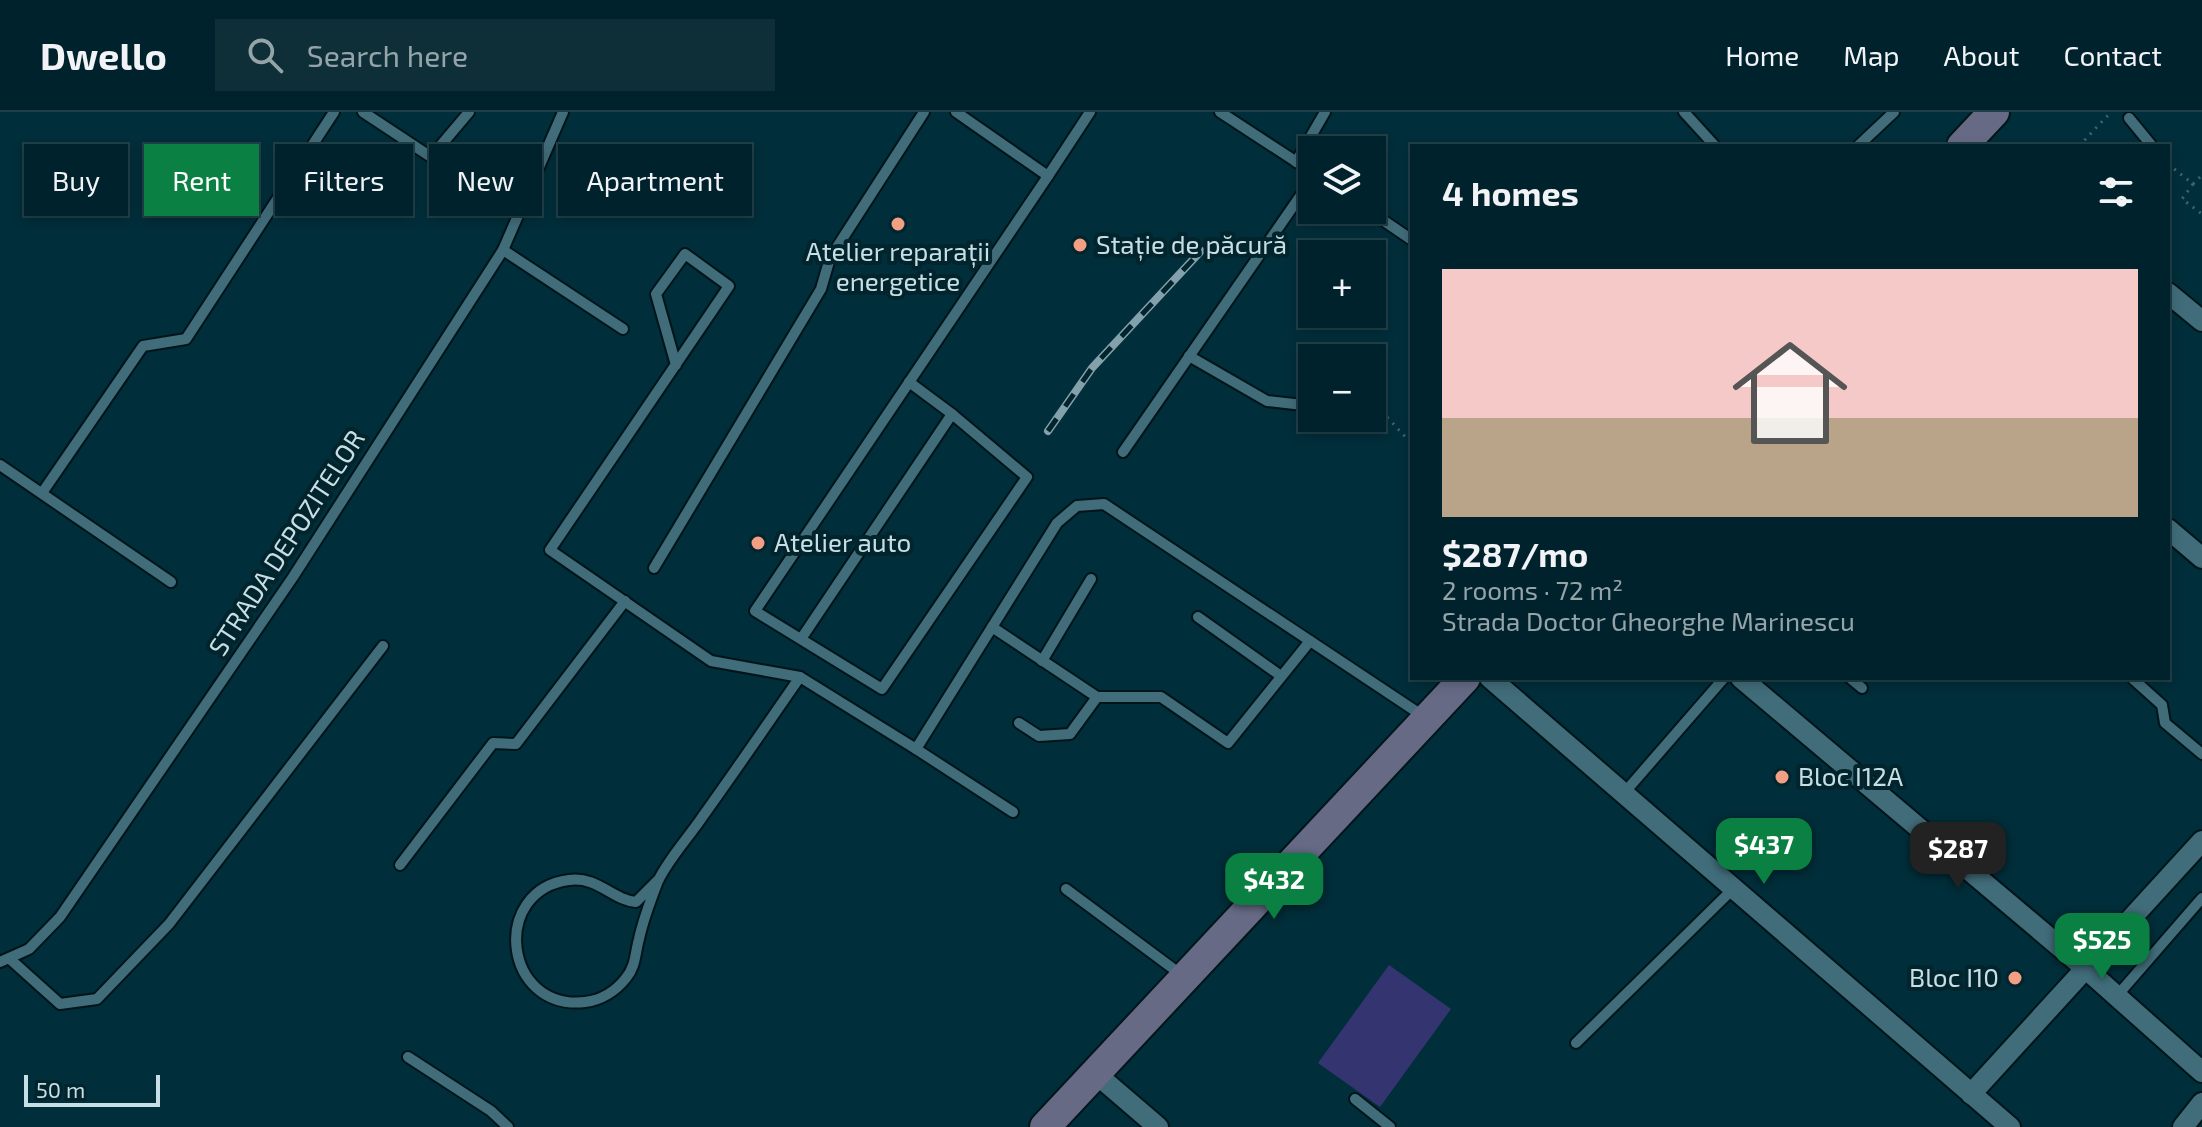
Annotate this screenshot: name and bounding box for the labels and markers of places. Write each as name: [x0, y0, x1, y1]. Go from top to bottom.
marker: Atelier reparații energetice: [889, 215, 907, 233]
place label: Stație de păcură: [1096, 228, 1287, 261]
place label: Atelier reparații energetice: [806, 235, 990, 296]
marker: Stație de păcură: [1071, 236, 1089, 254]
place label: Atelier auto: [774, 526, 911, 557]
marker: Atelier auto: [749, 534, 767, 552]
place label: Bloc I12A: [1798, 760, 1903, 791]
marker: Bloc I12A: [1773, 768, 1791, 786]
pin: $437: [1717, 818, 1811, 886]
pin: $287: [1911, 822, 2005, 890]
pin: $432: [1227, 853, 1321, 921]
pin: $525: [2055, 913, 2149, 981]
place label: Bloc I10: [1909, 961, 1999, 992]
marker: Bloc I10: [2006, 969, 2024, 987]

